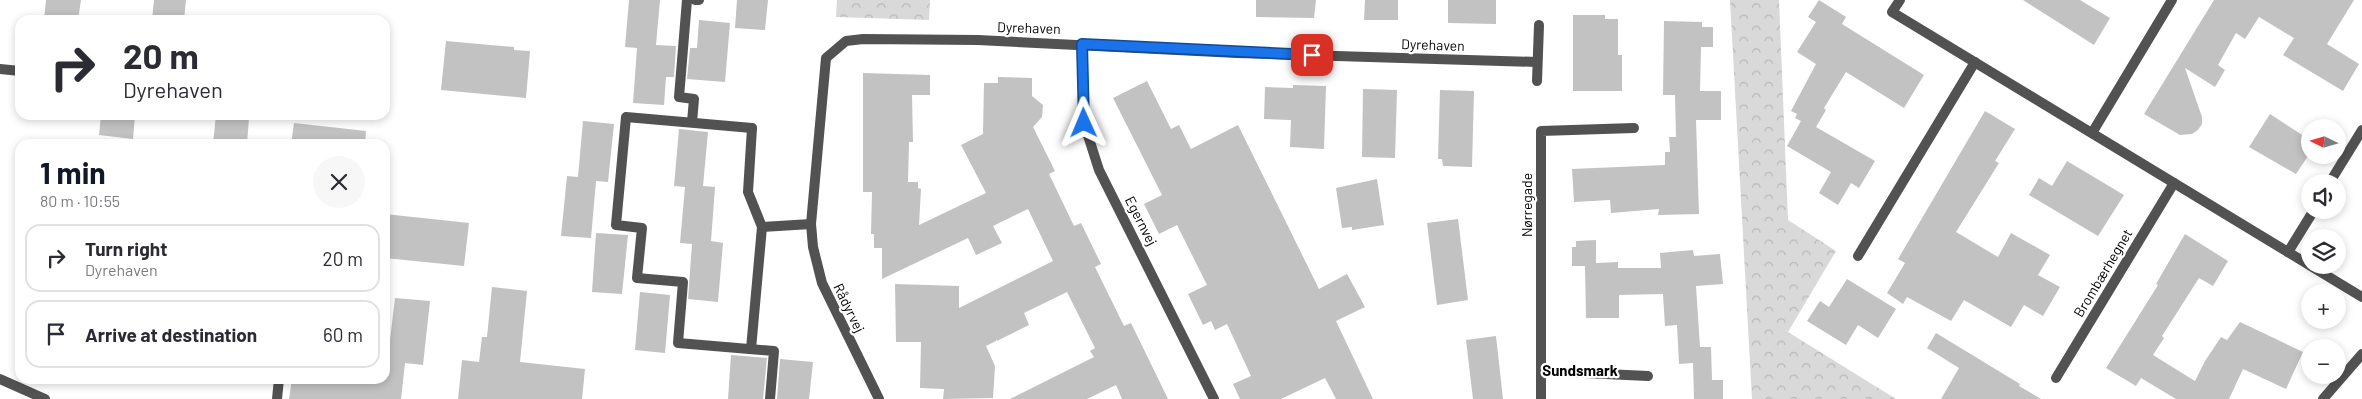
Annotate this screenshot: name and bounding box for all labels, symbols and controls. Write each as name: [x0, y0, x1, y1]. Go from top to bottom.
street label: Dyrehaven: [997, 18, 1061, 37]
text: 20 m: [123, 34, 199, 76]
pin: [1291, 34, 1333, 76]
icon: right: [40, 35, 105, 100]
street label: Dyrehaven: [1401, 35, 1465, 54]
icon: arrive: [1298, 41, 1326, 69]
text: Dyrehaven: [123, 76, 223, 102]
position arrow: [1057, 96, 1109, 148]
north arrow: [2301, 119, 2346, 164]
map controls: [2301, 119, 2346, 384]
text: 1 min: [40, 154, 106, 190]
button: close: [313, 156, 365, 208]
street label: Nørregade: [1518, 173, 1535, 237]
button: sound: [2301, 174, 2346, 219]
text: 80 m · 10:55: [40, 191, 120, 210]
street label: Egernvej: [1122, 193, 1161, 248]
street label: Brombærhegnet: [2070, 226, 2136, 320]
button: layers: [2301, 229, 2346, 274]
text: Turn right: [85, 237, 167, 260]
icon: right: [42, 244, 70, 272]
text: 20 m: [323, 247, 363, 270]
text: Dyrehaven: [85, 260, 158, 279]
street label: Rådyrvej: [830, 280, 869, 335]
button: +: [2301, 284, 2346, 329]
icon: arrive: [42, 320, 70, 348]
text: Arrive at destination: [85, 323, 257, 346]
text: 60 m: [323, 323, 363, 346]
button: −: [2301, 339, 2346, 384]
district label: Sundsmark: [1542, 361, 1618, 379]

